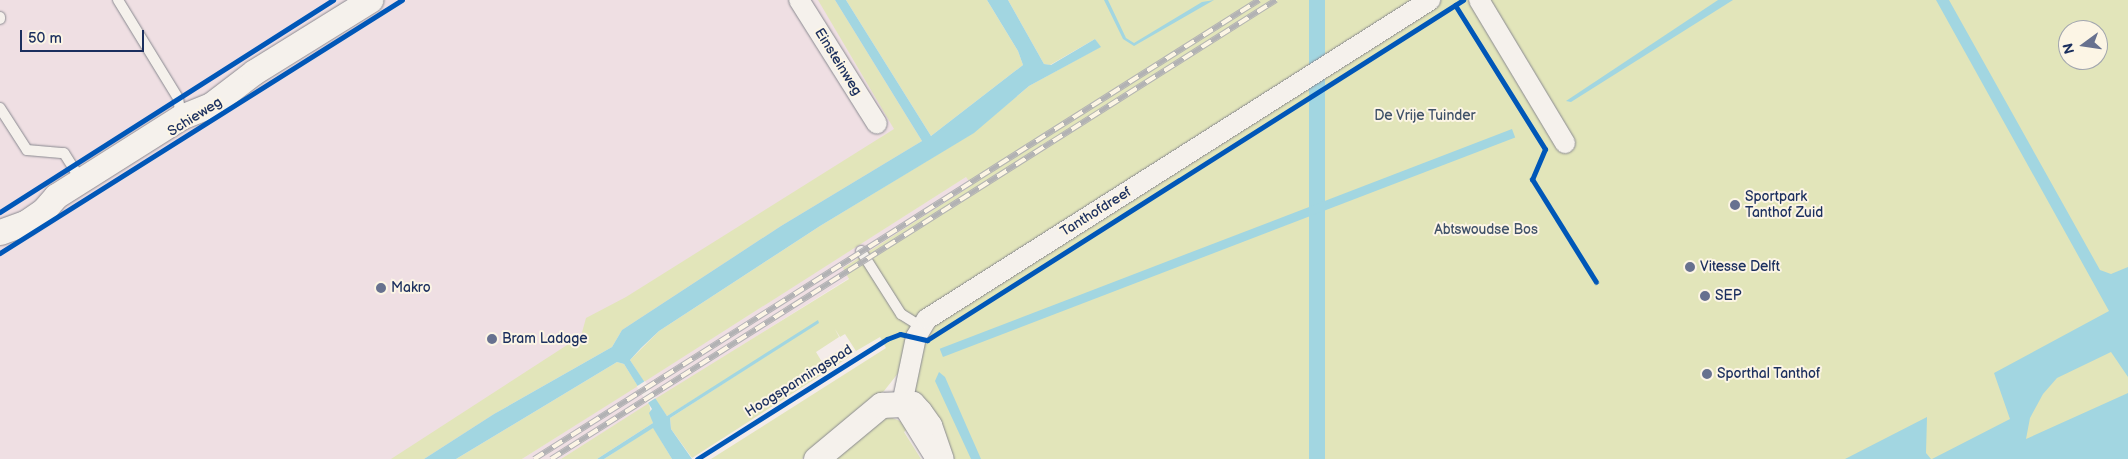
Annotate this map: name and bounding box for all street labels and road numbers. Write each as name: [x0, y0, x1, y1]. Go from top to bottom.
street label: Einsteinweg: [811, 25, 865, 99]
street label: Schieweg: [165, 94, 225, 140]
street label: Tanthofdreef: [1058, 184, 1134, 240]
street label: Hoogspanningspad: [742, 341, 856, 421]

